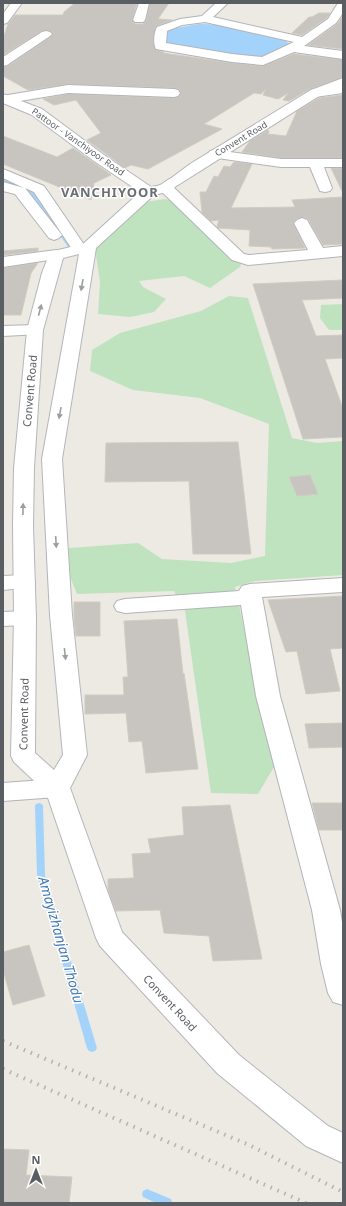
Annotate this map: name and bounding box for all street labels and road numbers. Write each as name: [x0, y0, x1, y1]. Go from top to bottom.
street label: Pattoor - Vanchiyoor Road: [29, 105, 127, 179]
street label: Convent Road: [212, 118, 269, 159]
street label: Convent Road: [19, 354, 40, 428]
street label: Convent Road: [15, 678, 32, 750]
street label: Convent Road: [140, 971, 200, 1034]

